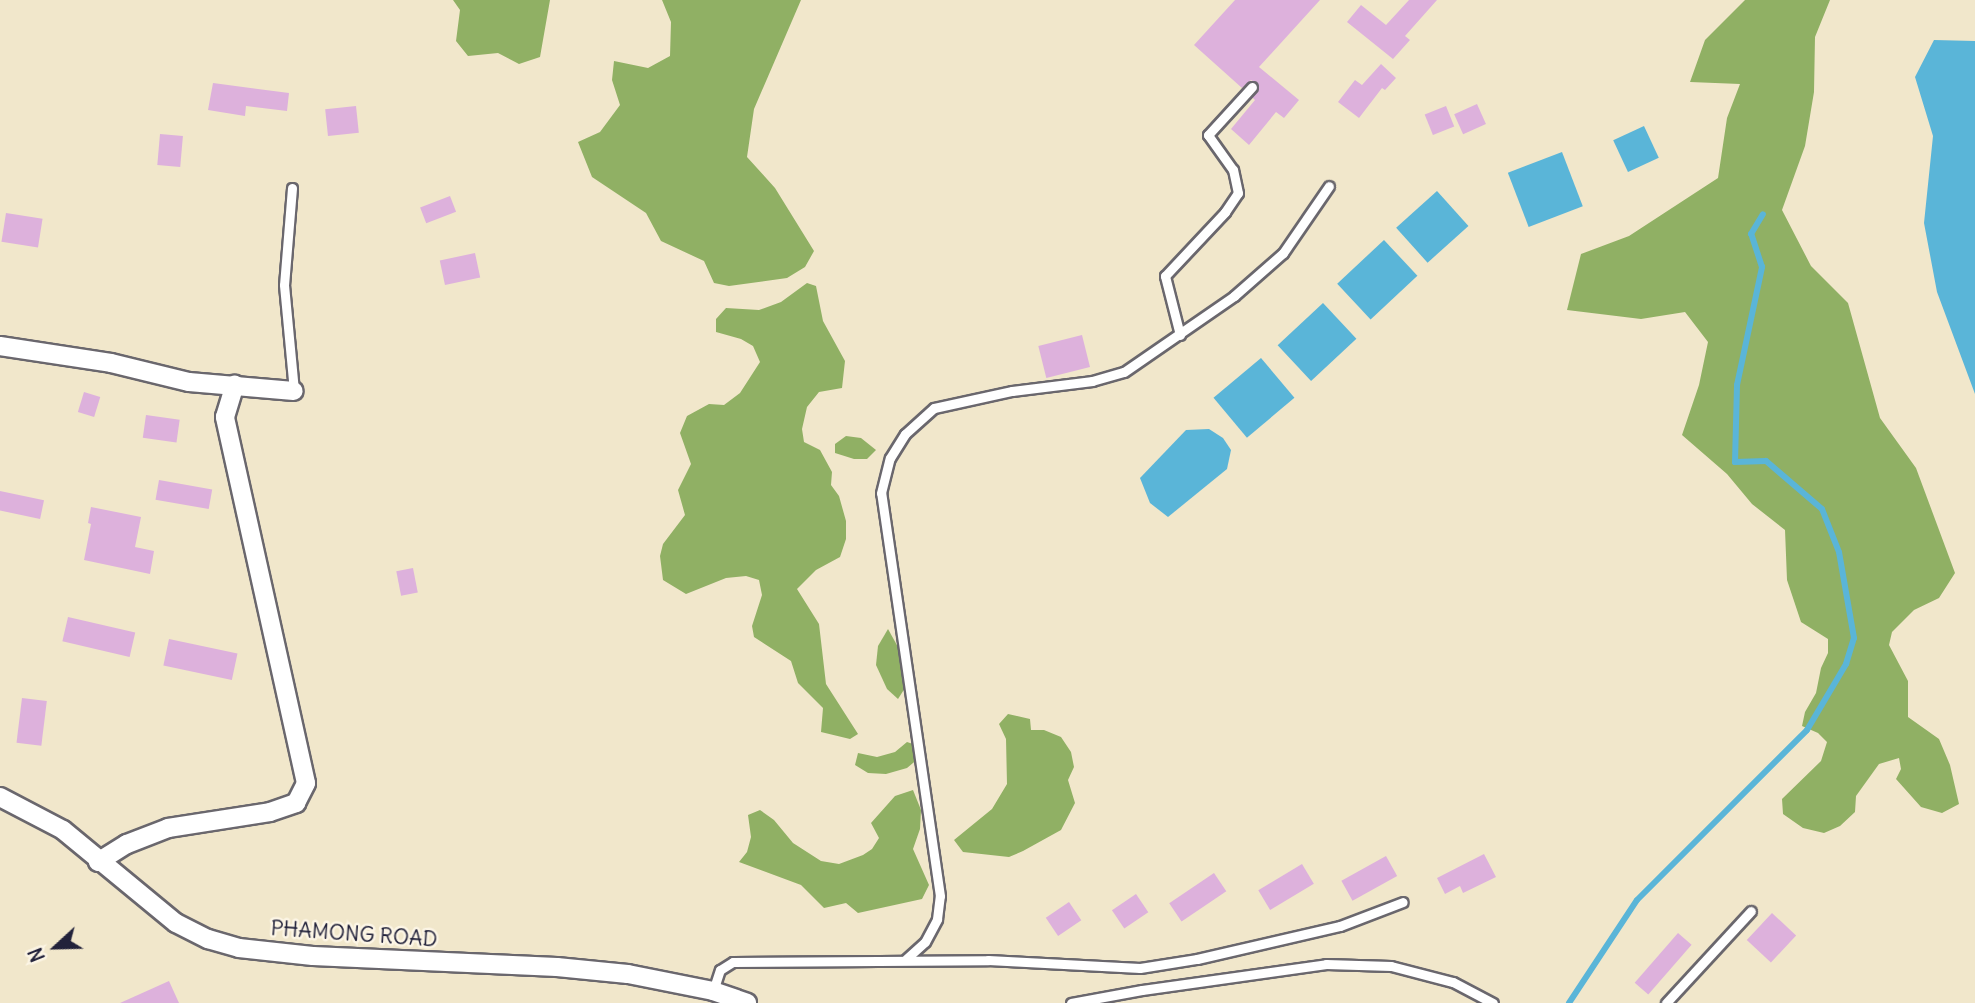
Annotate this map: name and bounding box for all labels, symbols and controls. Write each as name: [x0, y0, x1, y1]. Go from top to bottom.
north arrow: [21, 912, 91, 982]
street label: PHAMONG ROAD: [270, 916, 438, 952]
text: N: [23, 944, 50, 965]

